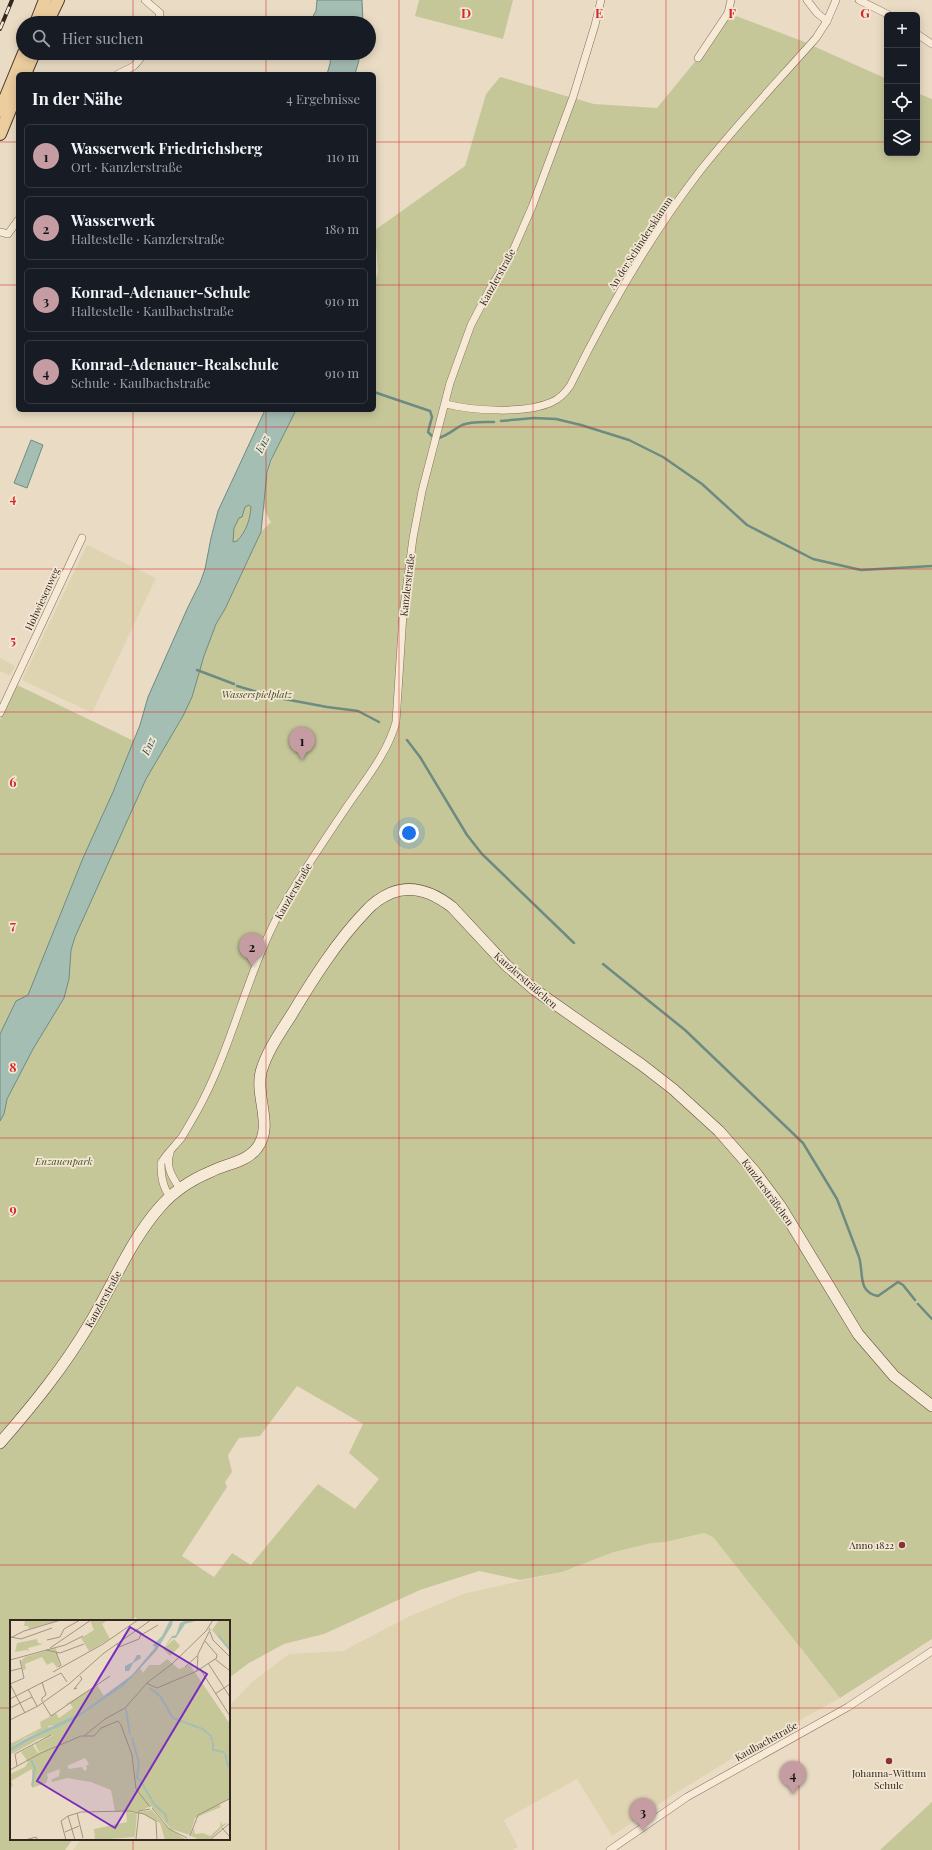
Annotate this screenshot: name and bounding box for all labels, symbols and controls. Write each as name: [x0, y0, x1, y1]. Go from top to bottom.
text: D: [461, 4, 471, 21]
text: E: [595, 4, 603, 21]
text: F: [728, 4, 736, 21]
text: G: [860, 4, 870, 21]
map controls: [884, 12, 920, 156]
button: +: [884, 12, 920, 48]
search box: [16, 16, 376, 60]
icon: search: [30, 27, 52, 49]
text: Hier suchen: [62, 28, 144, 48]
button: −: [884, 48, 920, 84]
button: locate: [884, 84, 920, 120]
text: In der Nähe: [32, 87, 123, 109]
text: 4 Ergebnisse: [286, 90, 360, 107]
button: layers: [884, 120, 920, 156]
text: Wasserwerk Friedrichsberg: [71, 138, 262, 158]
text: 1: [44, 148, 48, 165]
text: 110 m: [327, 148, 359, 165]
text: Ort · Kanzlerstraße: [71, 158, 182, 175]
street label: An der Schindersklamm: [604, 194, 675, 293]
text: Wasserwerk: [71, 210, 155, 230]
text: 2: [43, 220, 49, 237]
text: 180 m: [325, 220, 359, 237]
text: Haltestelle · Kanzlerstraße: [71, 230, 225, 247]
street label: Kanzlerstraße: [476, 246, 518, 308]
text: Konrad-Adenauer-Schule: [71, 282, 250, 302]
text: 3: [43, 292, 49, 309]
text: 910 m: [325, 292, 359, 309]
text: Haltestelle · Kaulbachstraße: [71, 302, 234, 319]
text: Konrad-Adenauer-Realschule: [71, 354, 279, 374]
text: 4: [43, 364, 49, 381]
text: 910 m: [325, 364, 359, 381]
text: Schule · Kaulbachstraße: [71, 374, 210, 391]
water label: Enz: [251, 432, 273, 456]
text: 4: [10, 489, 17, 506]
street label: Kanzlerstraße: [396, 553, 418, 617]
street label: Hohwiesenweg: [21, 565, 63, 633]
text: 5: [10, 631, 16, 648]
park label: Wasserspielplatz: [222, 687, 293, 701]
pin: 1: [289, 727, 315, 760]
water label: Enz: [137, 734, 159, 758]
text: 6: [9, 773, 17, 790]
your location: [399, 823, 419, 843]
street label: Kanzlerstraße: [271, 860, 315, 922]
text: 7: [10, 916, 16, 933]
pin: 2: [239, 933, 265, 966]
street label: Kanzlersträßchen: [491, 949, 561, 1011]
text: 8: [9, 1058, 17, 1075]
park label: Enzauenpark: [34, 1154, 93, 1168]
street label: Kanzlersträßchen: [739, 1156, 797, 1228]
text: 9: [9, 1200, 17, 1217]
street label: Kanzlerstraße: [82, 1268, 124, 1330]
place label: Anno 1822: [848, 1538, 894, 1552]
marker: Anno 1822: [897, 1540, 907, 1550]
inset map: [10, 1620, 230, 1840]
street label: Kaulbachstraße: [732, 1718, 800, 1764]
marker: Johanna-Wittum Schule: [884, 1756, 894, 1766]
pin: 4: [780, 1761, 806, 1794]
place label: Johanna-Wittum Schule: [851, 1766, 926, 1792]
pin: 3: [630, 1798, 656, 1831]

